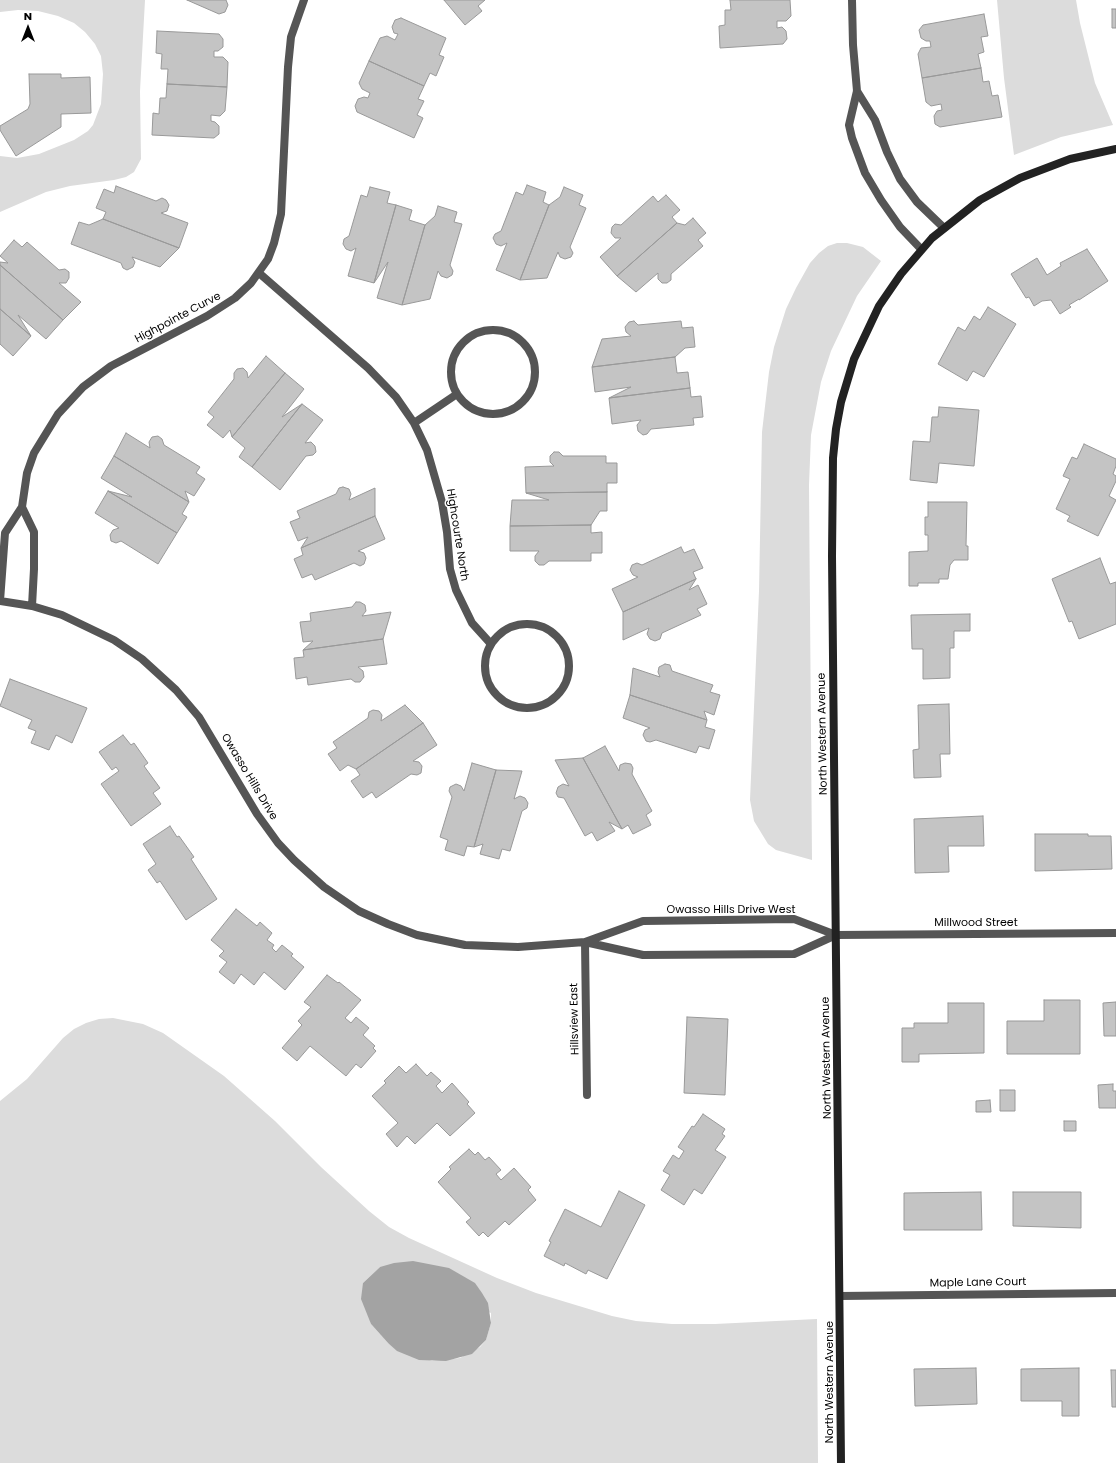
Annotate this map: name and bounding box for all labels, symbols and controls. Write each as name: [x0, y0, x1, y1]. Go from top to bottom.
north arrow: [8, 8, 48, 48]
text: N: [24, 8, 32, 24]
street label: Highpointe Curve: [133, 290, 223, 346]
street label: Highcourte North: [443, 488, 471, 582]
street label: North Western Avenue: [815, 673, 831, 795]
street label: Owasso Hills Drive: [218, 731, 280, 823]
street label: Owasso Hills Drive West: [667, 903, 795, 917]
street label: Millwood Street: [934, 916, 1018, 930]
street label: Hillsview East: [568, 983, 582, 1055]
street label: North Western Avenue: [819, 997, 835, 1119]
street label: Maple Lane Court: [930, 1276, 1026, 1290]
street label: North Western Avenue: [823, 1321, 837, 1443]

